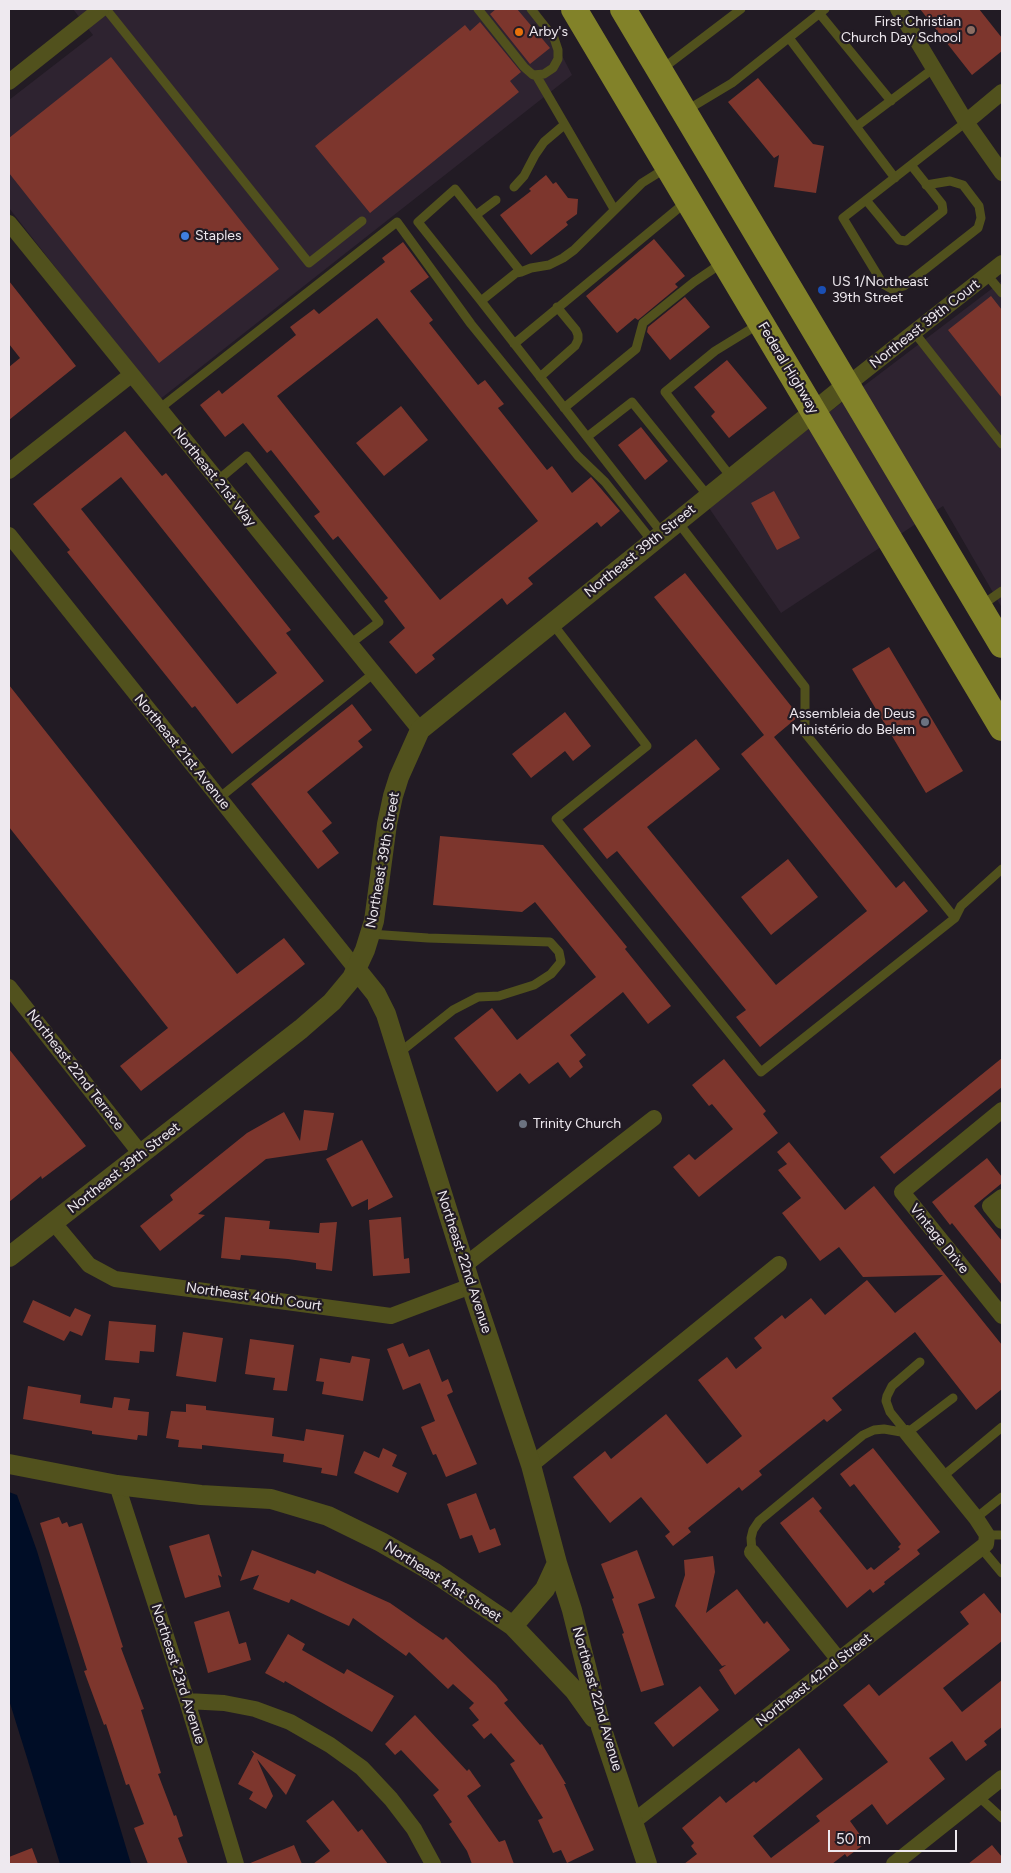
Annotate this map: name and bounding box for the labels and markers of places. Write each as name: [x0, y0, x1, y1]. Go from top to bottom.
place label: First Christian Church Day School: [841, 14, 961, 46]
place label: Arby's: [529, 24, 568, 40]
marker: First Christian Church Day School: [965, 24, 977, 36]
marker: Arby's: [513, 26, 525, 38]
place label: Staples: [195, 228, 242, 244]
marker: Staples: [179, 230, 191, 242]
place label: US 1/Northeast 39th Street: [832, 274, 929, 306]
marker: US 1/Northeast 39th Street: [816, 284, 828, 296]
place label: Assembleia de Deus Ministério do Belem: [789, 706, 915, 739]
marker: Assembleia de Deus Ministério do Belem: [919, 716, 931, 728]
place label: Trinity Church: [533, 1116, 621, 1132]
marker: Trinity Church: [517, 1118, 529, 1130]

